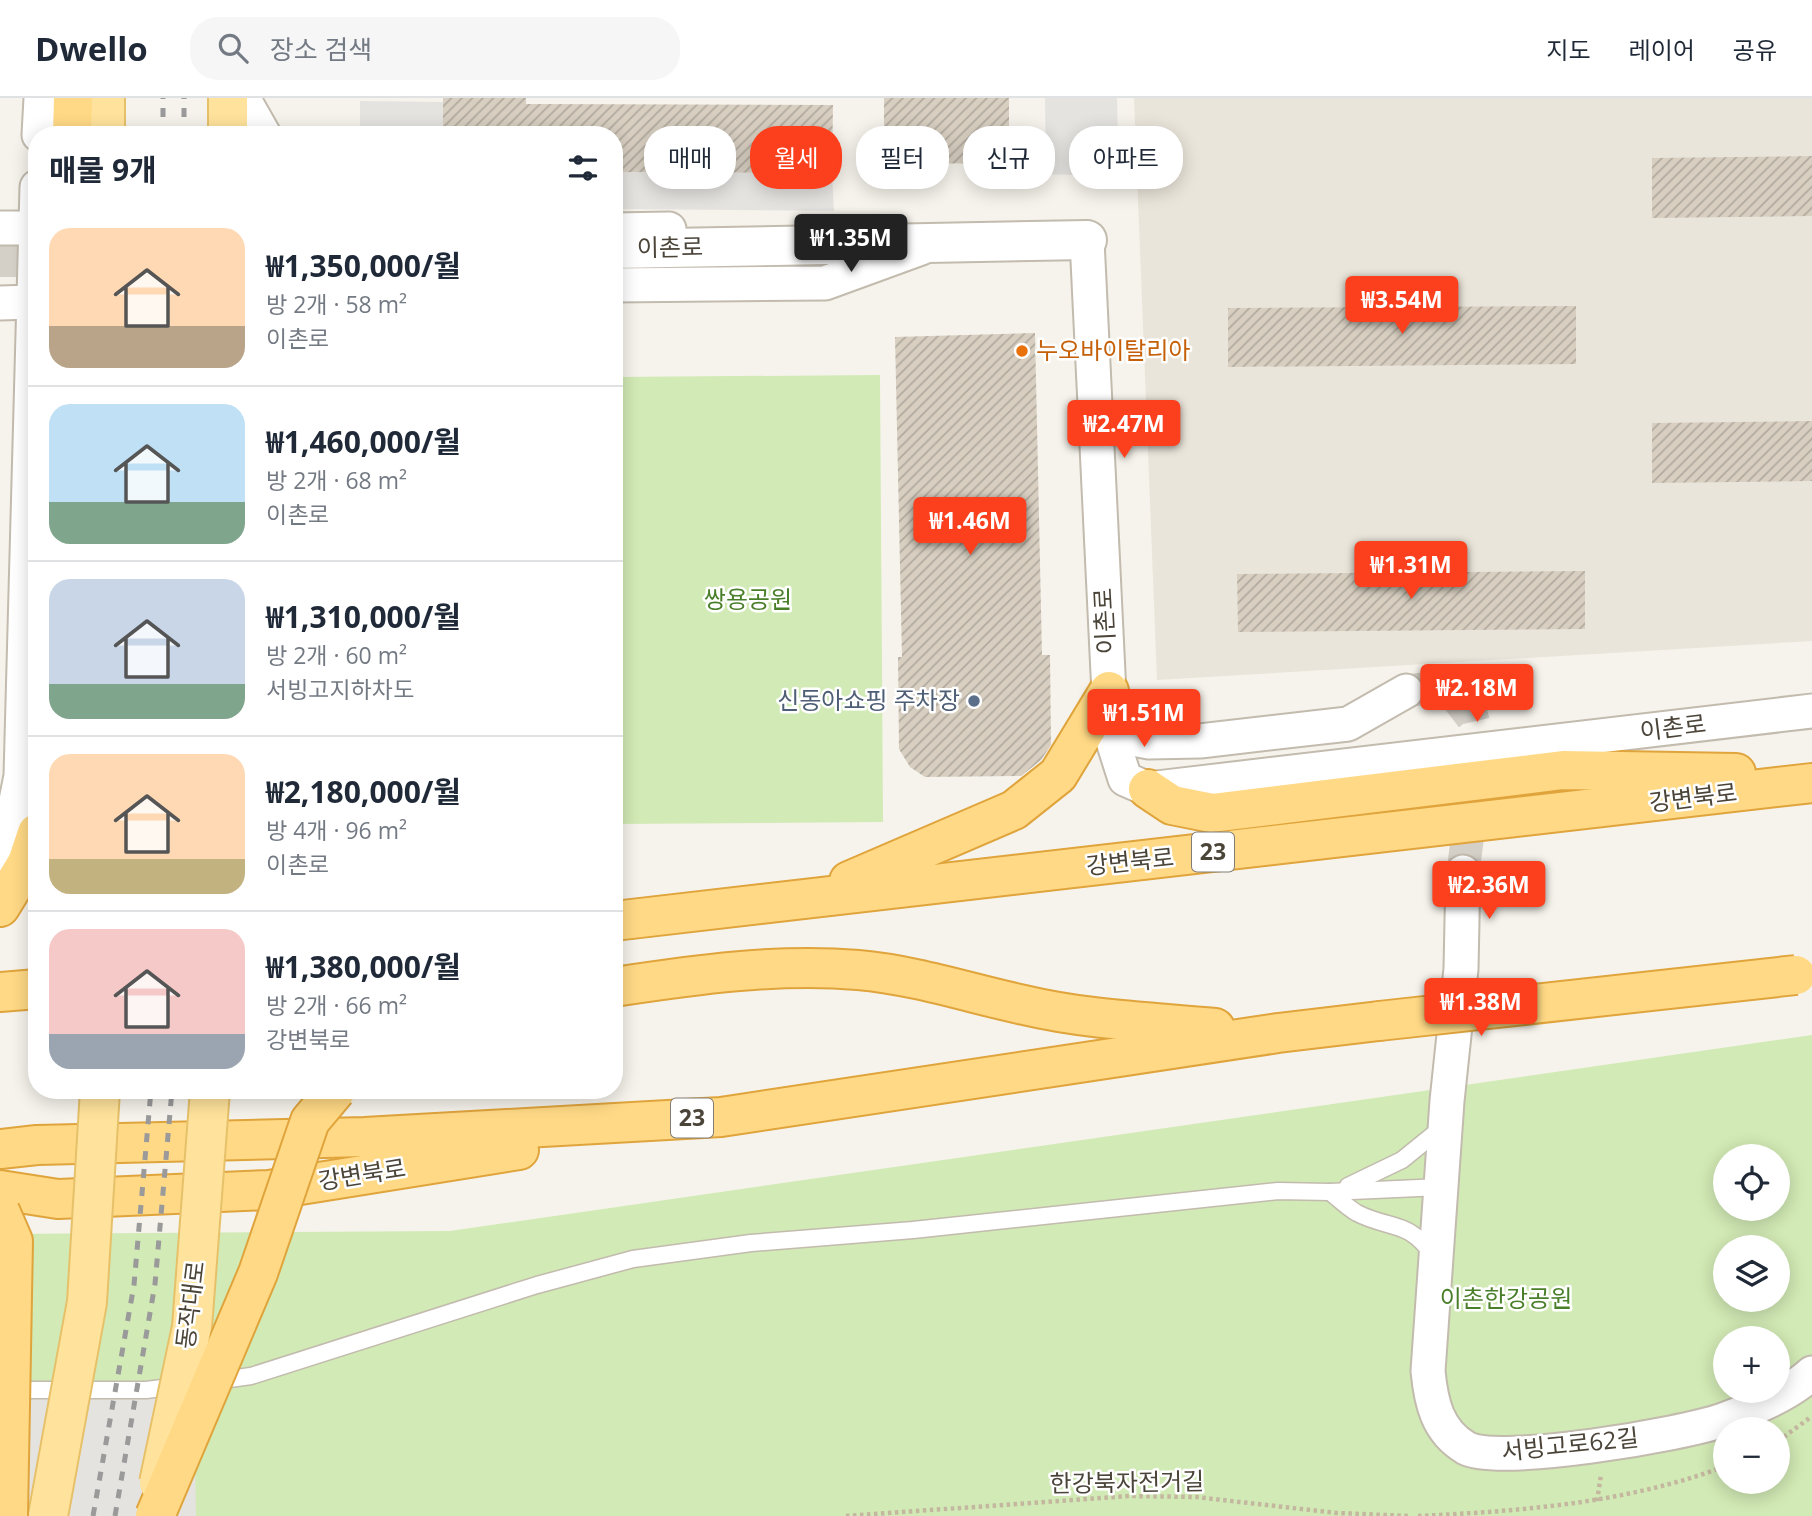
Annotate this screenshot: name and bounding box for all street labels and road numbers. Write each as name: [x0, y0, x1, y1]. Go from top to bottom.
street label: 이촌로: [637, 229, 703, 264]
street label: 이촌로: [1085, 587, 1122, 655]
street label: 이촌로: [1638, 706, 1708, 747]
street label: 강변북로: [1647, 775, 1739, 818]
road number: 23: [1192, 832, 1234, 872]
street label: 강변북로: [1084, 839, 1175, 882]
road number: 23: [671, 1099, 713, 1138]
street label: 강변북로: [316, 1150, 408, 1197]
street label: 동작대로: [168, 1259, 211, 1351]
street label: 서빙고로62길: [1500, 1420, 1640, 1467]
street label: 한강북자전거길: [1049, 1464, 1205, 1499]

